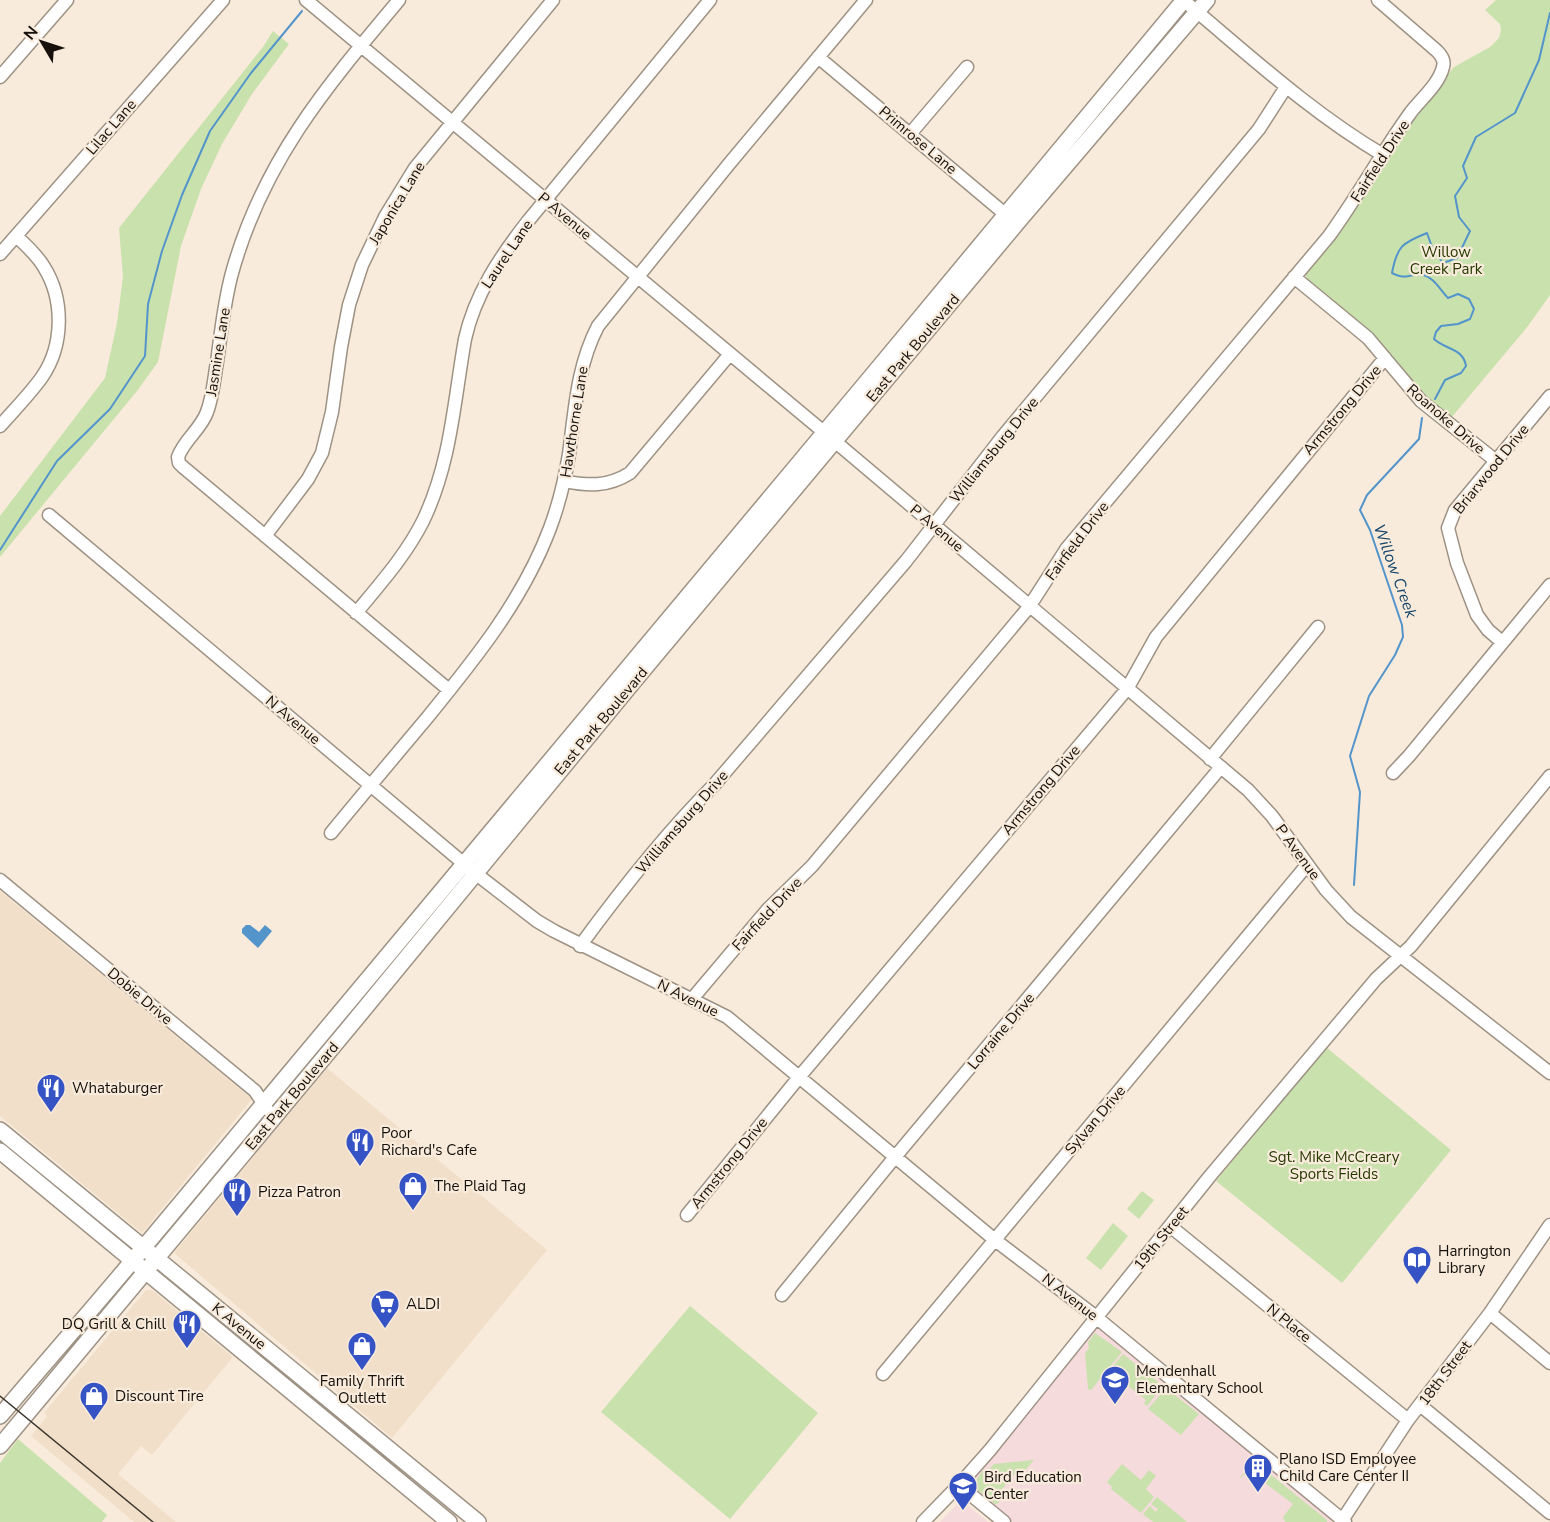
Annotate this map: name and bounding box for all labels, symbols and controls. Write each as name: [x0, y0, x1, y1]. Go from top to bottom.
north arrow: [12, 12, 72, 72]
text: N: [19, 22, 43, 45]
street label: Lilac Lane: [81, 95, 141, 159]
street label: Primrose Lane: [875, 101, 961, 179]
street label: Fairfield Drive: [1346, 116, 1414, 206]
street label: Japonica Lane: [364, 158, 430, 249]
street label: P Avenue: [534, 188, 596, 244]
street label: Laurel Lane: [477, 216, 537, 292]
park label: Willow Creek Park: [1410, 242, 1483, 279]
street label: East Park Boulevard: [862, 290, 964, 406]
street label: Jasmine Lane: [201, 306, 235, 399]
street label: Armstrong Drive: [1298, 361, 1386, 459]
street label: Hawthorne Lane: [555, 365, 593, 479]
street label: Roanoke Drive: [1403, 379, 1489, 459]
street label: Williamsburg Drive: [945, 393, 1043, 507]
street label: Briarwood Drive: [1449, 420, 1533, 518]
street label: Fairfield Drive: [1041, 497, 1113, 585]
street label: P Avenue: [906, 500, 968, 556]
water label: Willow Creek: [1368, 521, 1423, 622]
street label: East Park Boulevard: [550, 663, 652, 779]
street label: N Avenue: [261, 691, 325, 749]
street label: Armstrong Drive: [997, 741, 1085, 839]
street label: Williamsburg Drive: [631, 766, 733, 878]
street label: P Avenue: [1271, 820, 1325, 884]
street label: Fairfield Drive: [728, 873, 806, 955]
street label: Dobie Drive: [103, 963, 177, 1029]
street label: N Avenue: [654, 975, 722, 1021]
street label: Lorraine Drive: [963, 988, 1039, 1074]
street label: East Park Boulevard: [241, 1038, 343, 1154]
restaurant icon: Whataburger: [35, 1072, 67, 1114]
place label: Whataburger: [72, 1078, 163, 1098]
street label: Sylvan Drive: [1060, 1081, 1130, 1159]
street label: Armstrong Drive: [686, 1113, 772, 1213]
place label: Poor Richard's Cafe: [381, 1123, 477, 1160]
restaurant icon: Poor Richard's Cafe: [344, 1126, 376, 1168]
park label: Sgt. Mike McCreary Sports Fields: [1269, 1147, 1400, 1184]
shop icon: The Plaid Tag: [397, 1170, 429, 1212]
restaurant icon: Pizza Patron: [221, 1176, 253, 1218]
place label: The Plaid Tag: [434, 1176, 526, 1196]
place label: Pizza Patron: [258, 1182, 341, 1202]
street label: 19th Street: [1129, 1201, 1193, 1274]
place label: Harrington Library: [1438, 1241, 1511, 1278]
library icon: Harrington Library: [1401, 1244, 1433, 1286]
street label: N Avenue: [1038, 1269, 1102, 1325]
supermarket icon: ALDI: [369, 1288, 401, 1330]
place label: ALDI: [406, 1294, 440, 1314]
street label: K Avenue: [208, 1298, 270, 1354]
street label: N Place: [1263, 1299, 1315, 1347]
restaurant icon: DQ Grill & Chill: [171, 1308, 203, 1350]
place label: DQ Grill & Chill: [62, 1314, 167, 1334]
shop icon: Family Thrift Outlett: [346, 1330, 378, 1372]
street label: 18th Street: [1414, 1336, 1476, 1410]
place label: Mendenhall Elementary School: [1136, 1361, 1263, 1398]
school or university icon: Mendenhall Elementary School: [1099, 1364, 1131, 1406]
place label: Family Thrift Outlett: [320, 1371, 405, 1408]
shop icon: Discount Tire: [78, 1380, 110, 1422]
place label: Discount Tire: [115, 1386, 204, 1406]
place label: Plano ISD Employee Child Care Center II: [1279, 1449, 1416, 1486]
building icon: Plano ISD Employee Child Care Center II: [1242, 1452, 1274, 1494]
place label: Bird Education Center: [984, 1467, 1082, 1504]
school or university icon: Bird Education Center: [947, 1470, 979, 1512]

